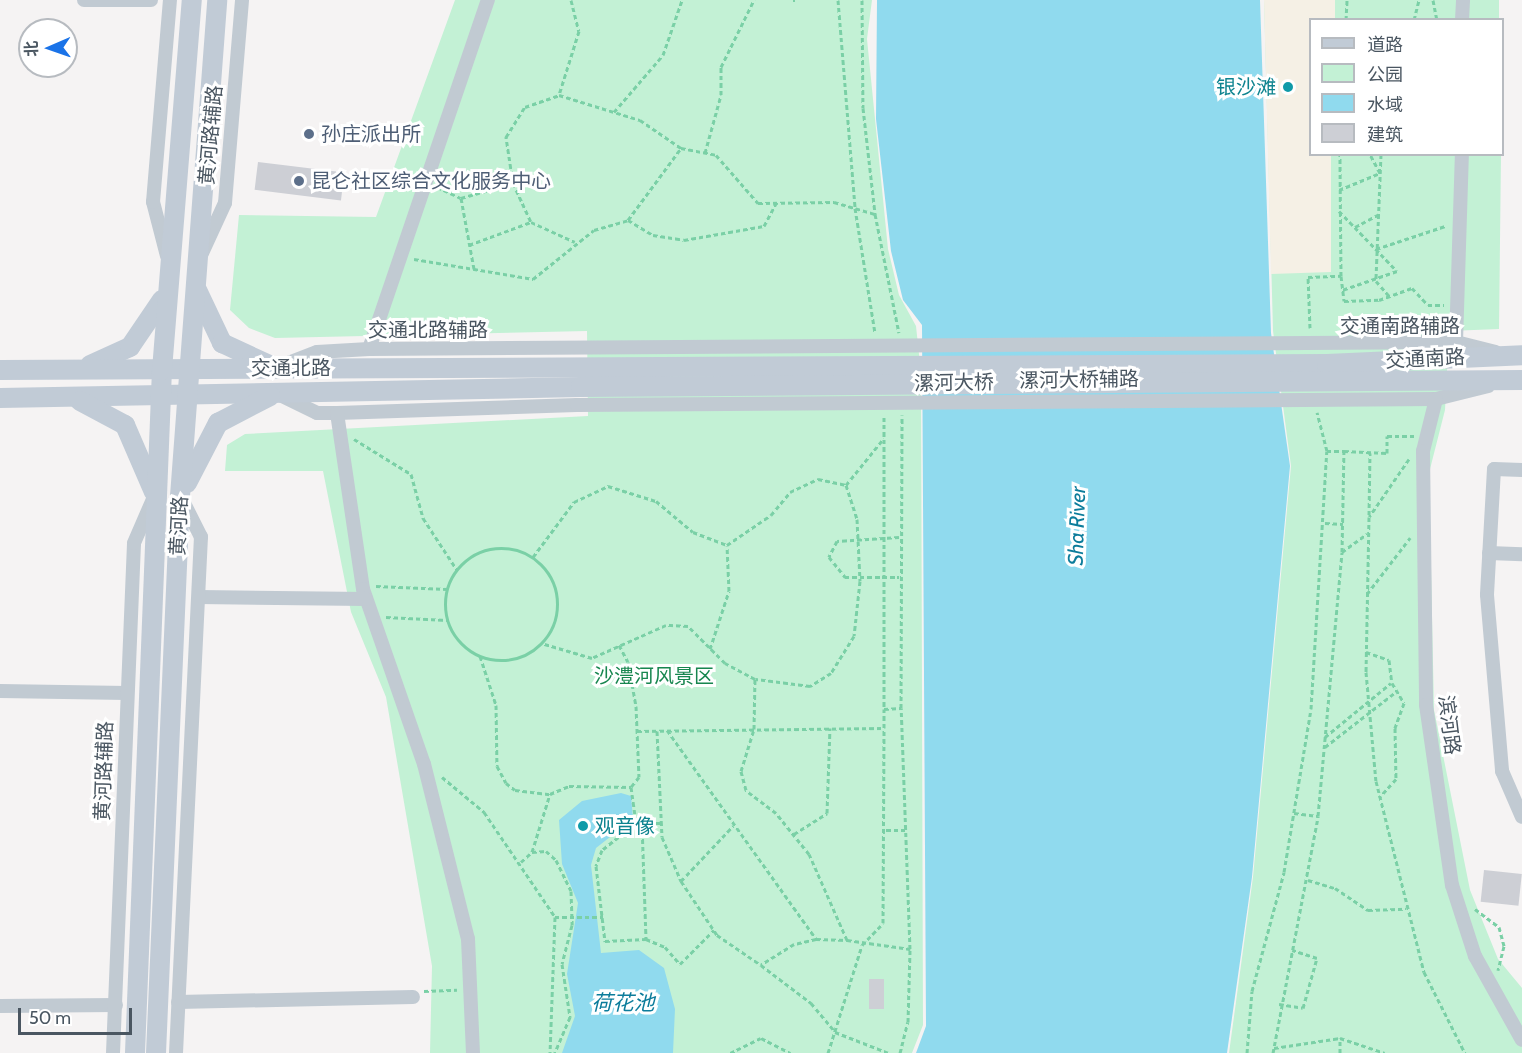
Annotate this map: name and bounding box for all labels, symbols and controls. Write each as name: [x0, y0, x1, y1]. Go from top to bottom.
north arrow: [18, 18, 78, 78]
legend: [1309, 18, 1504, 156]
text: 道路: [1367, 34, 1403, 56]
text: 北: [22, 40, 41, 57]
text: 公园: [1367, 64, 1403, 86]
place label: 银沙滩: [1216, 75, 1276, 99]
marker: 银沙滩: [1281, 80, 1295, 94]
street label: 黄河路辅路: [195, 84, 227, 186]
text: 水域: [1367, 94, 1403, 116]
place label: 孙庄派出所: [321, 122, 421, 146]
text: 建筑: [1367, 124, 1403, 146]
marker: 孙庄派出所: [302, 127, 316, 141]
place label: 昆仑社区综合文化服务中心: [311, 169, 551, 193]
marker: 昆仑社区综合文化服务中心: [292, 174, 306, 188]
street label: 交通南路辅路: [1340, 314, 1460, 338]
street label: 交通北路辅路: [368, 318, 488, 342]
street label: 交通南路: [1384, 345, 1466, 373]
street label: 交通北路: [251, 356, 331, 380]
street label: 漯河大桥辅路: [1019, 367, 1139, 393]
street label: 漯河大桥: [914, 370, 994, 396]
water label: Sha River: [1063, 486, 1091, 566]
street label: 黄河路: [165, 495, 193, 557]
park label: 沙澧河风景区: [594, 664, 714, 688]
street label: 滨河路: [1433, 694, 1465, 756]
street label: 黄河路辅路: [90, 721, 118, 821]
place label: 观音像: [595, 814, 655, 838]
marker: 观音像: [576, 819, 590, 833]
water label: 荷花池: [592, 990, 654, 1016]
scale bar: [21, 996, 135, 1034]
text: 50 m: [29, 1007, 71, 1029]

